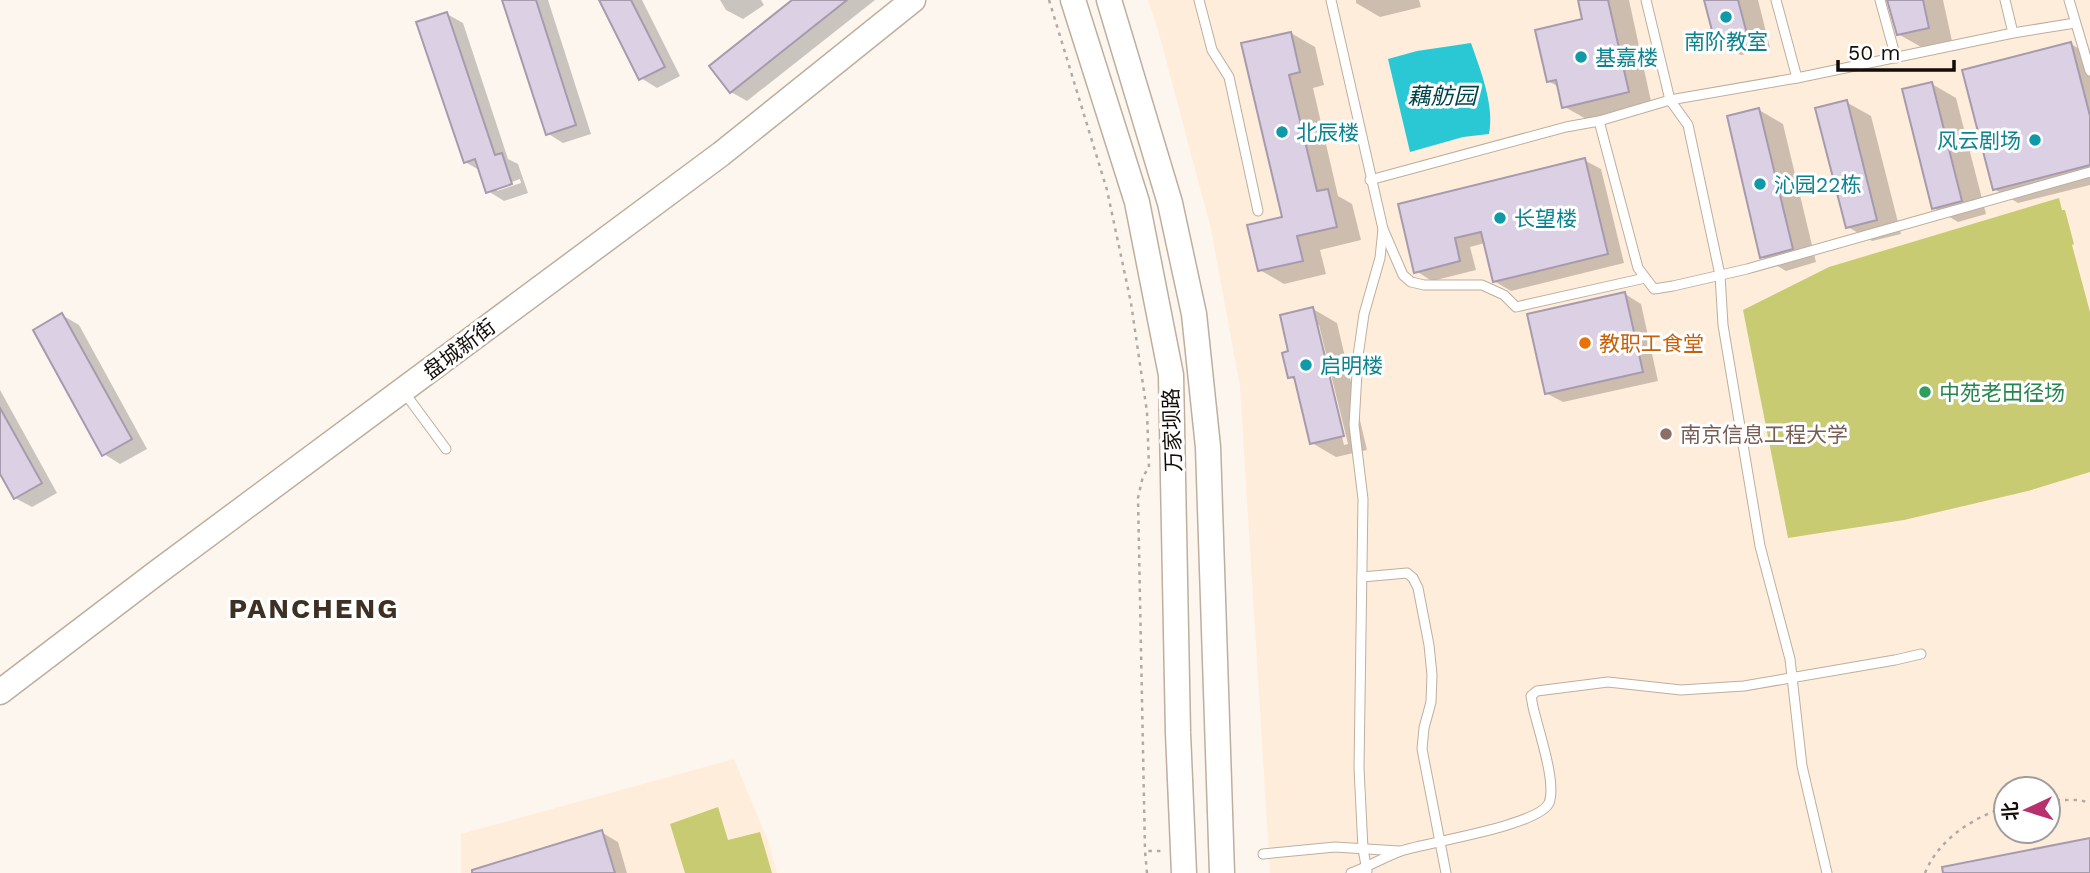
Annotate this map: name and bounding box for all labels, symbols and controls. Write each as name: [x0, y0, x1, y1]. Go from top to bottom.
marker: 南阶教室: [1718, 9, 1734, 25]
scale bar: [1838, 28, 1954, 72]
place label: 南阶教室: [1684, 29, 1768, 54]
text: 50 m: [1848, 40, 1900, 65]
place label: 基嘉楼: [1595, 45, 1658, 70]
marker: 基嘉楼: [1573, 49, 1589, 65]
water label: 藕舫园: [1408, 83, 1480, 110]
place label: 北辰楼: [1296, 120, 1359, 145]
marker: 北辰楼: [1274, 124, 1290, 140]
place label: 风云剧场: [1937, 128, 2021, 153]
marker: 风云剧场: [2027, 132, 2043, 148]
place label: 沁园22栋: [1774, 172, 1862, 197]
marker: 沁园22栋: [1752, 176, 1768, 192]
place label: 长望楼: [1514, 206, 1577, 231]
marker: 长望楼: [1492, 210, 1508, 226]
street label: 盘城新街: [418, 314, 500, 384]
place label: 教职工食堂: [1599, 331, 1704, 356]
marker: 教职工食堂: [1577, 335, 1593, 351]
place label: 启明楼: [1320, 353, 1383, 378]
marker: 启明楼: [1298, 357, 1314, 373]
place label: 中苑老田径场: [1939, 380, 2065, 405]
marker: 中苑老田径场: [1917, 384, 1933, 400]
street label: 万家坝路: [1158, 388, 1186, 472]
place label: 南京信息工程大学: [1680, 422, 1848, 447]
marker: 南京信息工程大学: [1658, 426, 1674, 442]
district label: PANCHENG: [228, 592, 400, 625]
north arrow: [1992, 775, 2062, 845]
text: 北: [1998, 801, 2023, 821]

